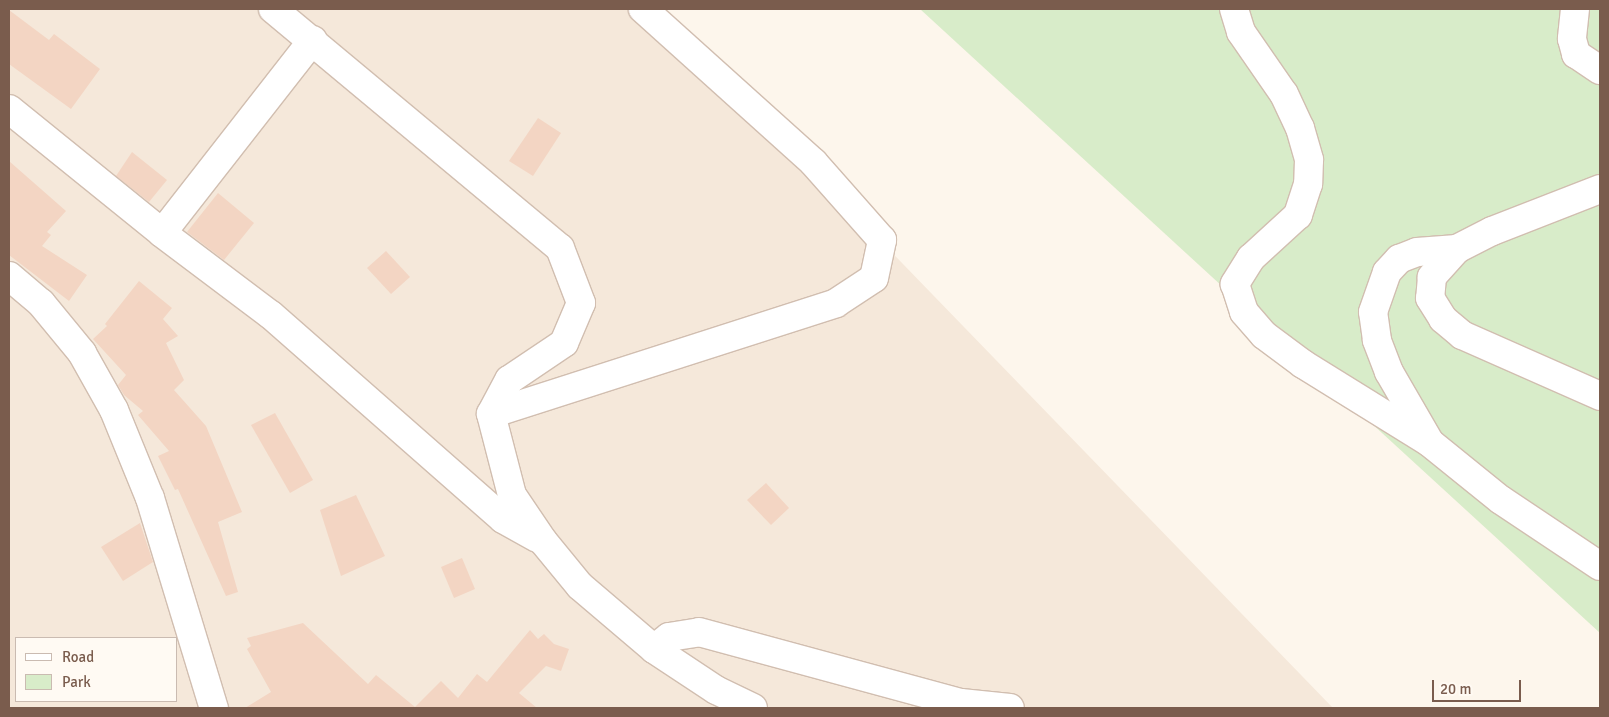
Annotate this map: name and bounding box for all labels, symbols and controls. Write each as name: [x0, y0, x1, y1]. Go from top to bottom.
legend: [15, 637, 178, 702]
text: Road: [62, 648, 94, 666]
scale bar: [1434, 670, 1523, 702]
text: Park: [62, 673, 91, 691]
text: 20 m: [1440, 680, 1471, 698]

